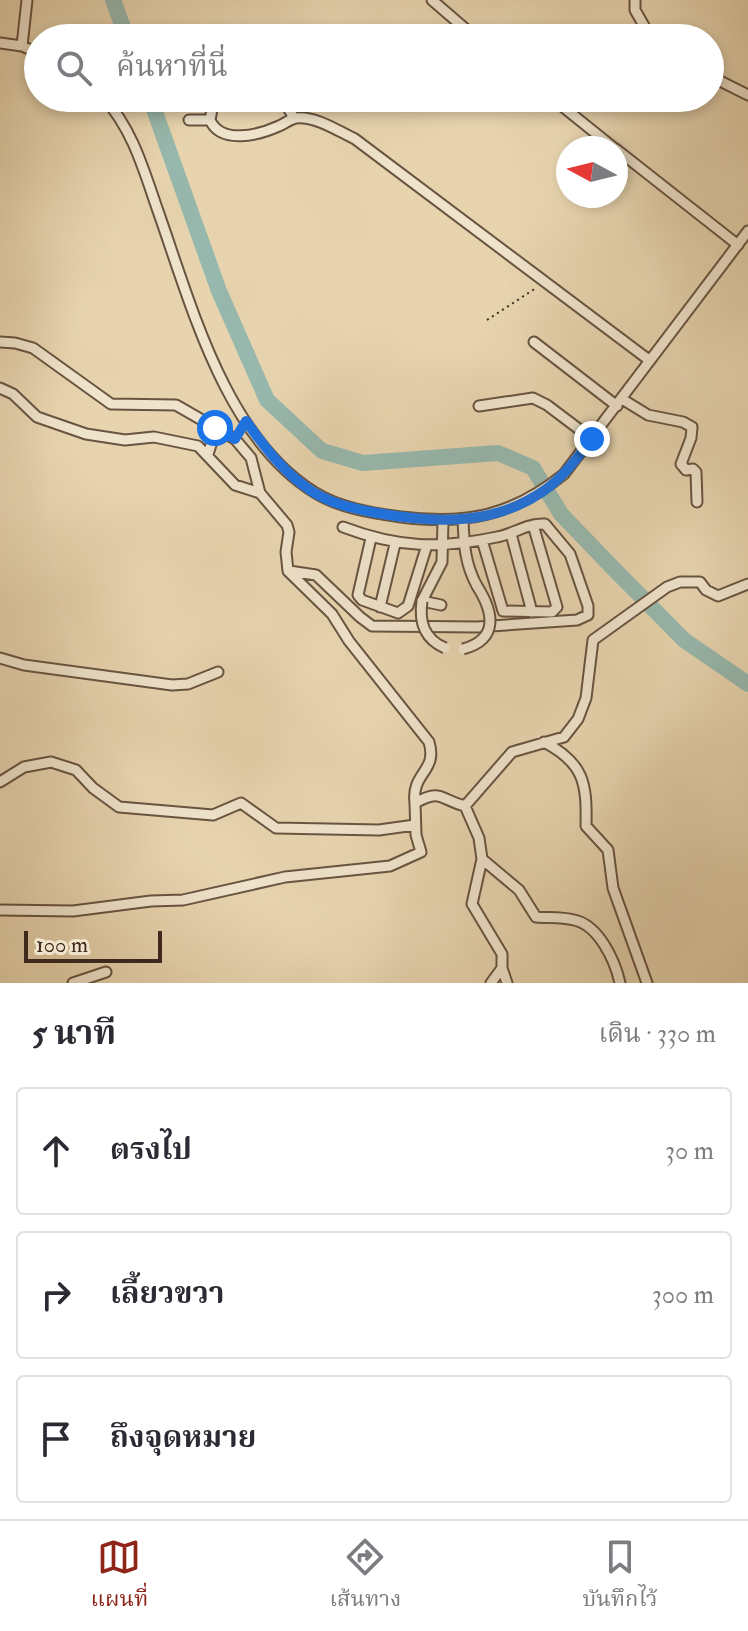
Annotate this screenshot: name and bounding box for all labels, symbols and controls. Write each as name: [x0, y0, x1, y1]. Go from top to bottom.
search box: [24, 24, 724, 112]
icon: search: [52, 46, 96, 90]
text: ค้นหาที่นี่: [116, 48, 228, 85]
north arrow: [556, 136, 628, 208]
route start: [197, 410, 233, 446]
route end: [574, 421, 610, 457]
scale bar: [24, 927, 162, 963]
text: 100 m: [36, 931, 88, 959]
text: 5 นาที: [32, 1012, 116, 1055]
text: เดิน · 330 m: [598, 1018, 716, 1050]
icon: ahead: [34, 1129, 78, 1173]
text: ตรงไป: [110, 1131, 192, 1168]
text: 30 m: [665, 1135, 714, 1167]
icon: right: [34, 1273, 78, 1317]
text: เลี้ยวขวา: [110, 1275, 224, 1312]
text: 300 m: [652, 1279, 714, 1311]
icon: arrive: [34, 1417, 78, 1461]
text: ถึงจุดหมาย: [110, 1419, 256, 1456]
tab: แผนที่: [91, 1535, 148, 1618]
tab: เส้นทาง: [329, 1535, 401, 1618]
tab: บันทึกไว้: [582, 1535, 657, 1618]

